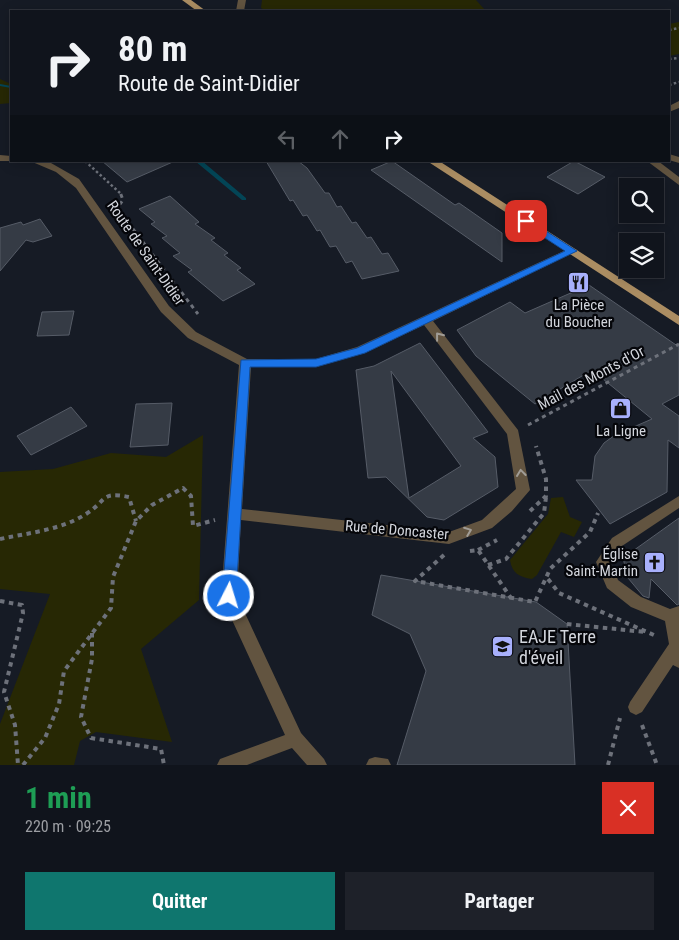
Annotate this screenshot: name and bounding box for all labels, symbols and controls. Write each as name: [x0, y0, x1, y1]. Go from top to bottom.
text: 80 m: [118, 29, 187, 70]
icon: right: [35, 30, 100, 95]
text: Route de Saint-Didier: [118, 71, 300, 96]
icon: left: [273, 125, 301, 153]
icon: ahead: [326, 125, 354, 153]
icon: right: [379, 125, 407, 153]
map controls: [619, 178, 664, 278]
button: search: [619, 178, 664, 223]
street label: Route de Saint-Didier: [103, 197, 189, 309]
pin: [505, 200, 547, 242]
icon: arrive: [512, 207, 540, 235]
button: layers: [619, 233, 664, 278]
restaurant icon: La Pièce du Boucher: [567, 270, 591, 294]
place label: La Pièce du Boucher: [546, 296, 613, 331]
one-way arrow: [436, 332, 445, 342]
street label: Mail des Monts d'Or: [535, 342, 648, 414]
shop icon: La Ligne: [609, 396, 633, 420]
place label: La Ligne: [596, 422, 646, 440]
one-way arrow: [516, 469, 527, 477]
street label: Rue de Doncaster: [344, 517, 450, 544]
one-way arrow: [463, 527, 472, 537]
place label: Église Saint-Martin: [566, 545, 638, 580]
church icon: Église Saint-Martin: [642, 551, 666, 575]
position arrow: [202, 569, 254, 621]
place label: EAJE Terre d'éveil: [519, 626, 596, 668]
school or university icon: EAJE Terre d'éveil: [491, 634, 515, 658]
text: 1 min: [25, 780, 92, 815]
button: close: [602, 782, 654, 834]
text: 220 m · 09:25: [25, 817, 111, 836]
button: Quitter: [25, 872, 335, 930]
button: Partager: [345, 872, 654, 930]

